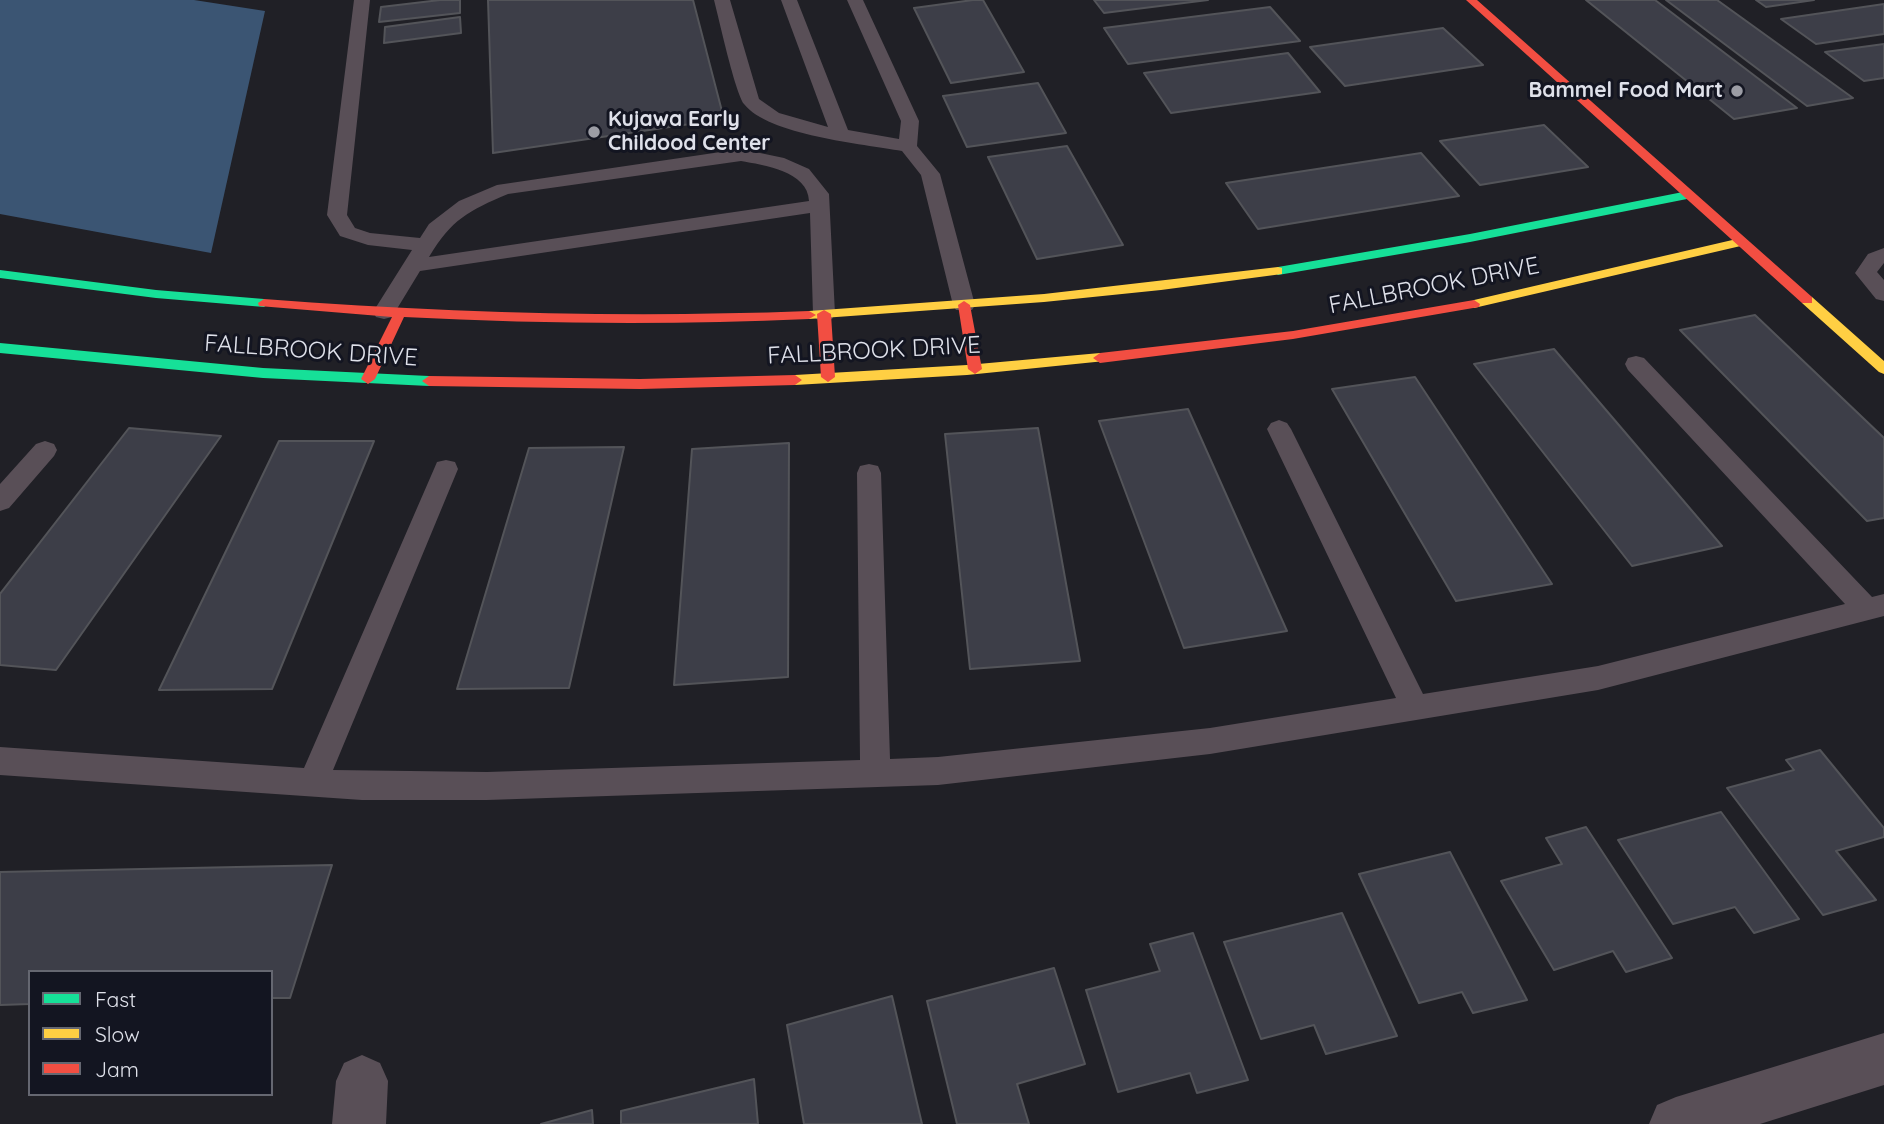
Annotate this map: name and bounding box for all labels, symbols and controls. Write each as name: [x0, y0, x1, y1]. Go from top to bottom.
place label: Bammel Food Mart: [1529, 78, 1723, 104]
marker: Bammel Food Mart: [1729, 83, 1745, 99]
place label: Kujawa Early Childood Center: [608, 107, 770, 157]
marker: Kujawa Early Childood Center: [586, 124, 602, 140]
street label: FALLBROOK DRIVE: [1326, 251, 1542, 321]
street label: FALLBROOK DRIVE: [203, 329, 419, 373]
street label: FALLBROOK DRIVE: [766, 331, 982, 371]
legend: [28, 970, 273, 1096]
text: Fast: [95, 986, 136, 1012]
text: Slow: [95, 1021, 140, 1047]
text: Jam: [95, 1056, 139, 1082]

